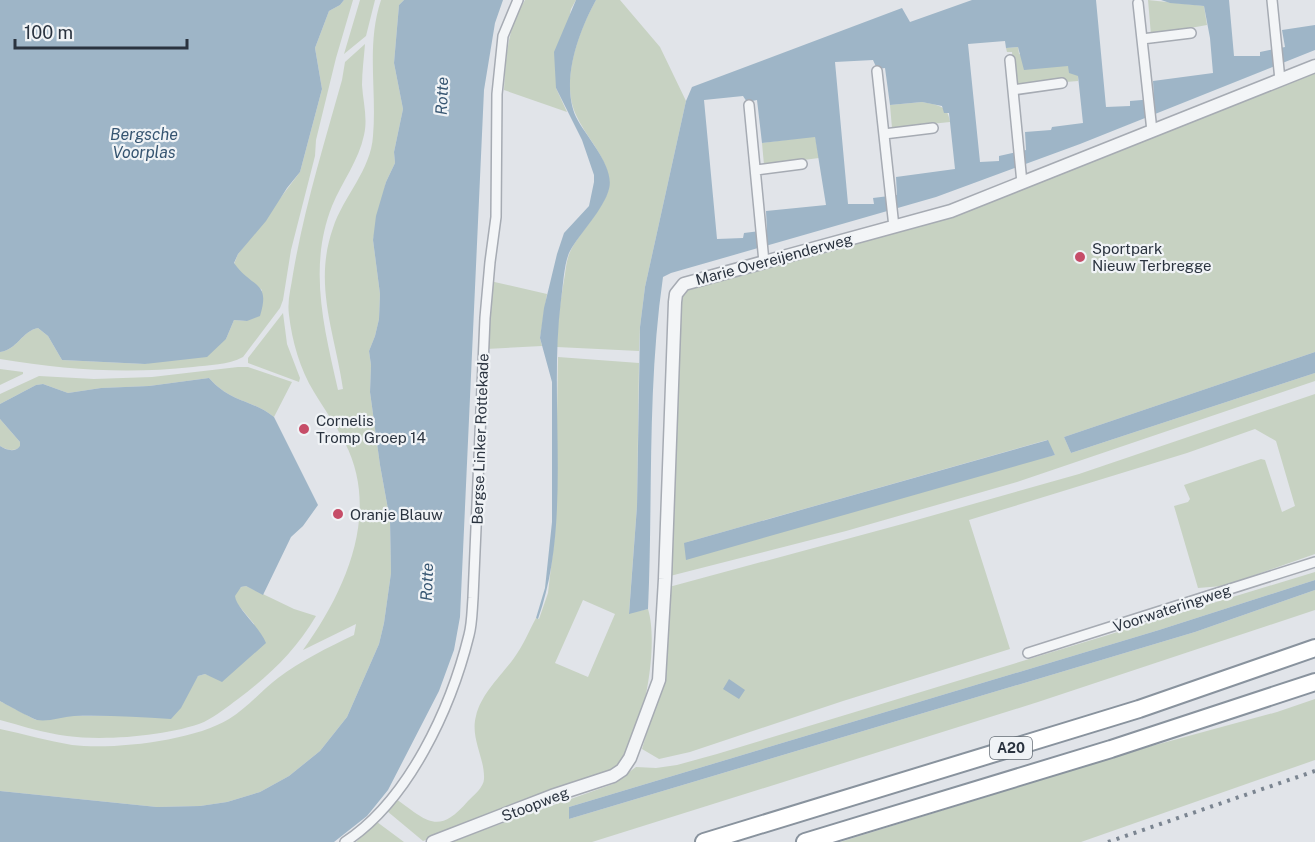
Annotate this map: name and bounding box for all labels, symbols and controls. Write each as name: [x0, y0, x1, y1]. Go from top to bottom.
scale bar: [15, 12, 188, 50]
text: 100 m: [24, 22, 73, 43]
water label: Rotte: [432, 76, 452, 115]
water label: Bergsche Voorplas: [110, 125, 178, 162]
street label: Marie Overeijenderweg: [694, 230, 854, 288]
place label: Sportpark Nieuw Terbregge: [1092, 240, 1212, 274]
marker: Sportpark Nieuw Terbregge: [1073, 250, 1087, 264]
street label: Bergse Linker Rottekade: [469, 353, 491, 525]
place label: Cornelis Tromp Groep 14: [316, 412, 426, 446]
marker: Cornelis Tromp Groep 14: [297, 422, 311, 436]
place label: Oranje Blauw: [350, 506, 443, 523]
marker: Oranje Blauw: [331, 507, 345, 521]
water label: Rotte: [417, 562, 437, 601]
street label: Voorwateringweg: [1111, 581, 1233, 635]
road number: A20: [990, 737, 1032, 759]
street label: Stoopweg: [499, 783, 571, 825]

